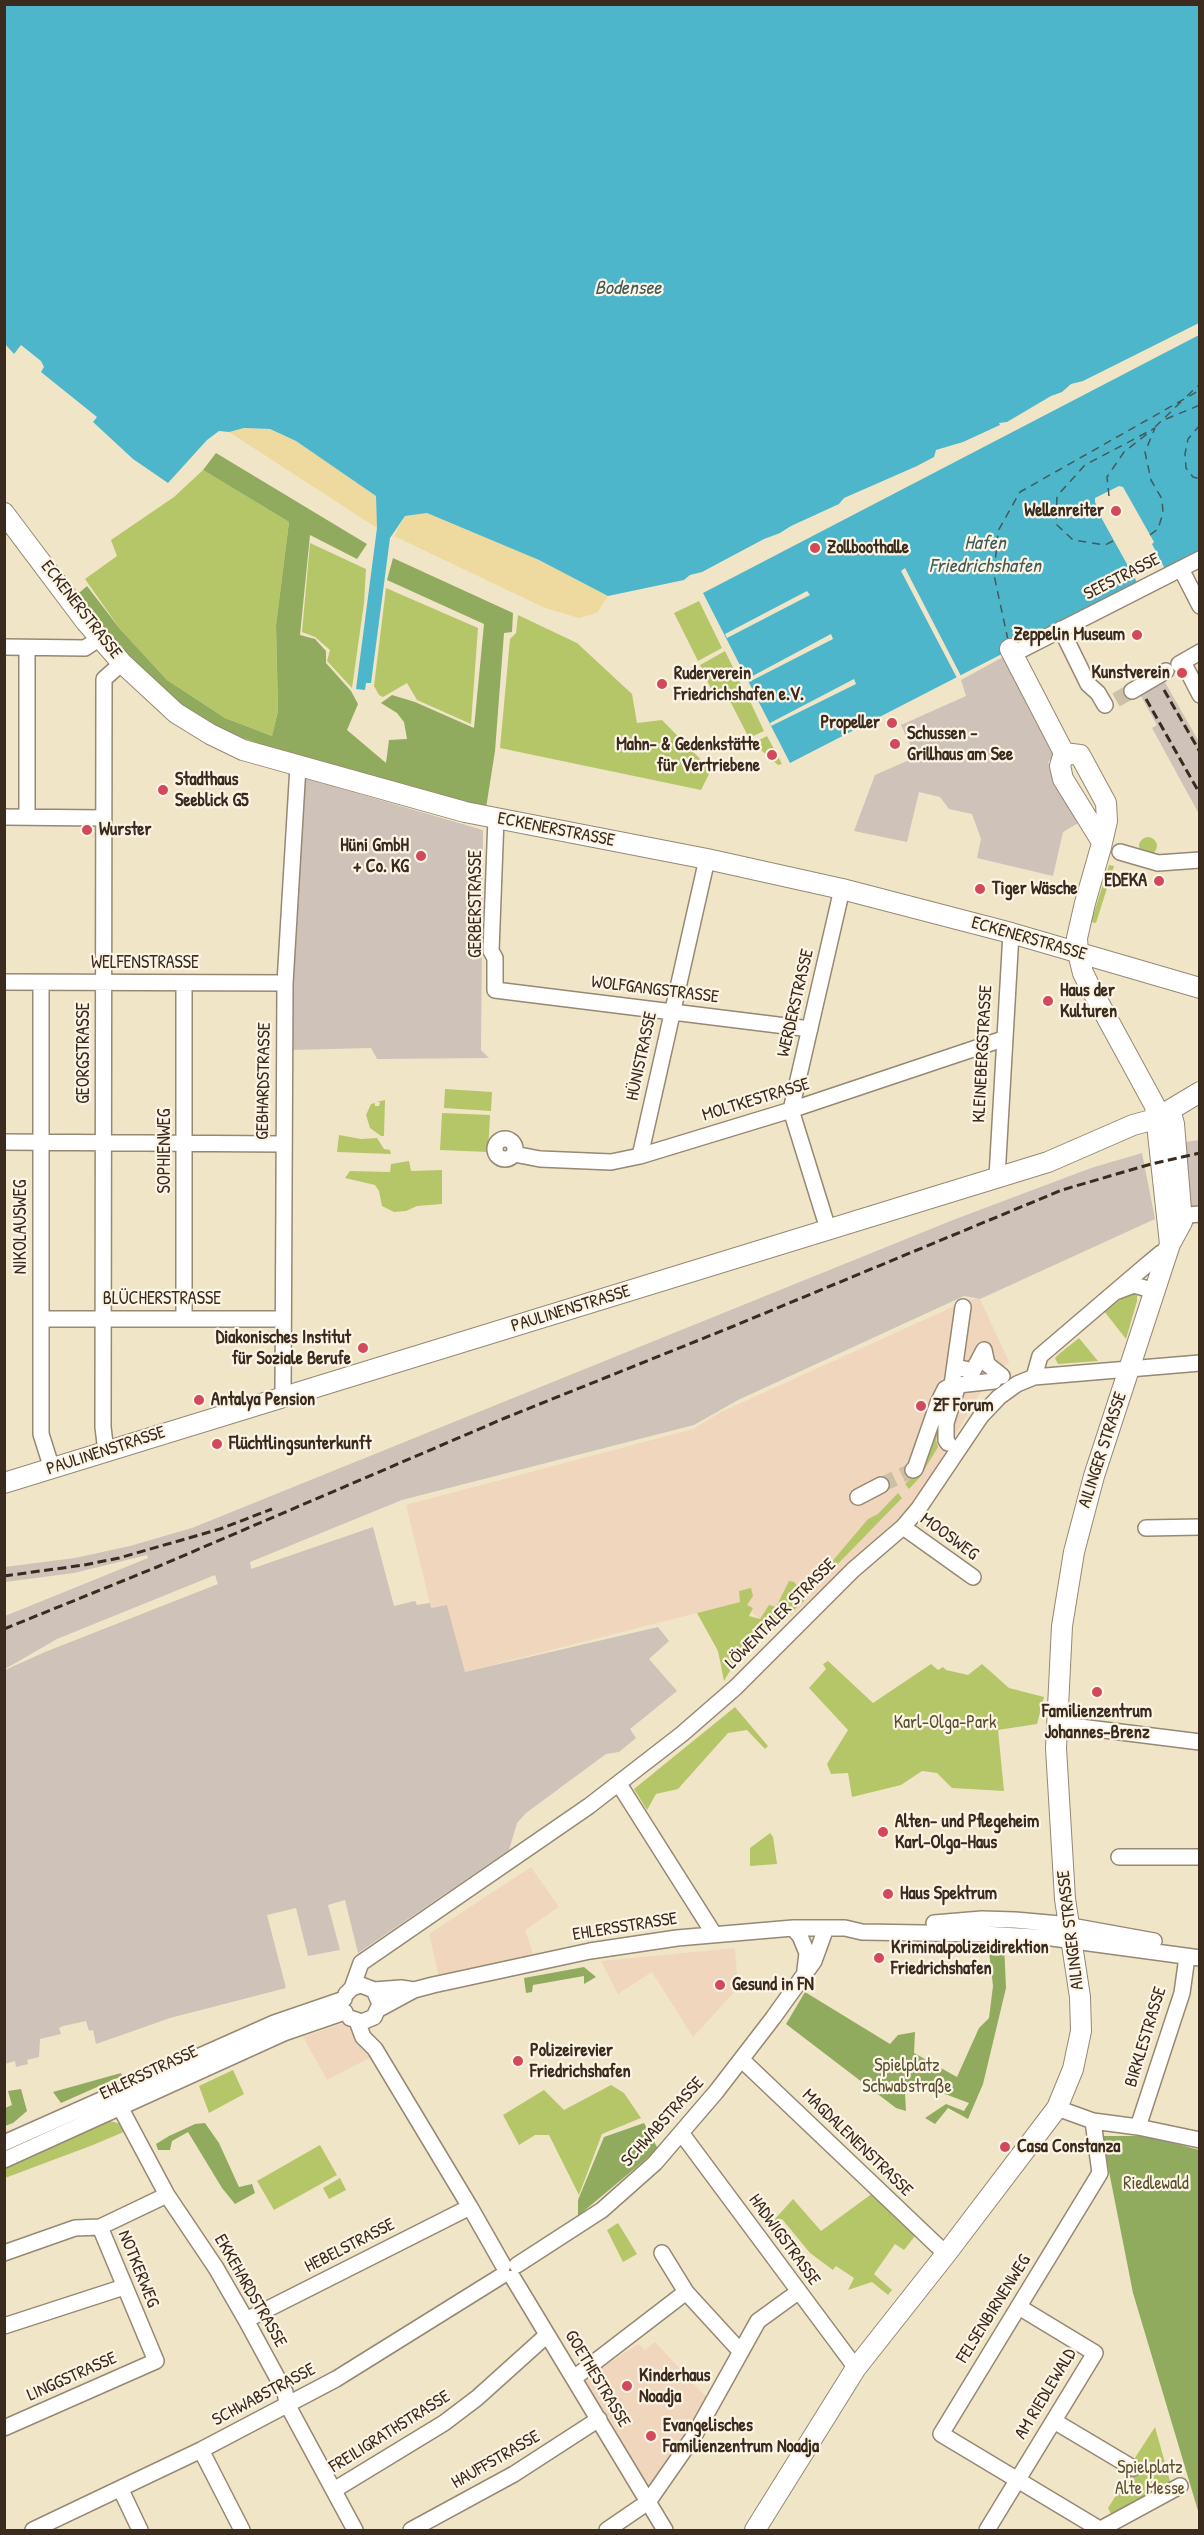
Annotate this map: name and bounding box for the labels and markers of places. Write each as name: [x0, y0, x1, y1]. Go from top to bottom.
place label: Wellenreiter: [1024, 500, 1104, 522]
marker: Wellenreiter: [1109, 504, 1123, 518]
place label: Zollboothalle: [827, 537, 909, 559]
marker: Zollboothalle: [808, 541, 822, 555]
place label: Zeppelin Museum: [1014, 624, 1125, 646]
marker: Zeppelin Museum: [1130, 628, 1144, 642]
place label: Kunstverein: [1092, 662, 1170, 684]
place label: Ruderverein Friedrichshafen e.V.: [674, 663, 804, 706]
marker: Kunstverein: [1175, 666, 1189, 680]
marker: Ruderverein Friedrichshafen e.V.: [655, 677, 669, 691]
place label: Propeller: [820, 712, 880, 734]
marker: Propeller: [885, 716, 899, 730]
place label: Schussen - Grillhaus am See: [907, 723, 1013, 766]
place label: Mahn- & Gedenkstätte für Vertriebene: [616, 734, 760, 777]
marker: Schussen - Grillhaus am See: [888, 737, 902, 751]
marker: Mahn- & Gedenkstätte für Vertriebene: [765, 748, 779, 762]
place label: Stadthaus Seeblick G5: [175, 769, 249, 812]
marker: Stadthaus Seeblick G5: [156, 783, 170, 797]
place label: Wurster: [99, 819, 151, 841]
marker: Wurster: [80, 823, 94, 837]
place label: Hüni GmbH + Co. KG: [340, 835, 409, 878]
marker: Hüni GmbH + Co. KG: [414, 849, 428, 863]
place label: EDEKA: [1104, 870, 1147, 892]
marker: EDEKA: [1152, 874, 1166, 888]
place label: Tiger Wäsche: [992, 878, 1077, 900]
marker: Tiger Wäsche: [973, 882, 987, 896]
place label: Haus der Kulturen: [1060, 980, 1117, 1022]
marker: Haus der Kulturen: [1041, 994, 1055, 1008]
place label: Diakonisches Institut für Soziale Berufe: [216, 1327, 351, 1370]
marker: Diakonisches Institut für Soziale Berufe: [356, 1341, 370, 1355]
place label: Antalya Pension: [211, 1389, 315, 1411]
marker: Antalya Pension: [192, 1393, 206, 1407]
place label: ZF Forum: [933, 1395, 993, 1417]
marker: ZF Forum: [914, 1399, 928, 1413]
place label: Flüchtlingsunterkunft: [229, 1433, 371, 1455]
marker: Flüchtlingsunterkunft: [210, 1437, 224, 1451]
marker: Familienzentrum Johannes-Brenz: [1090, 1685, 1104, 1699]
place label: Familienzentrum Johannes-Brenz: [1042, 1701, 1152, 1744]
place label: Alten- und Pflegeheim Karl-Olga-Haus: [895, 1811, 1039, 1854]
marker: Alten- und Pflegeheim Karl-Olga-Haus: [876, 1825, 890, 1839]
place label: Haus Spektrum: [900, 1883, 997, 1905]
marker: Haus Spektrum: [881, 1887, 895, 1901]
place label: Kriminalpolizeidirektion Friedrichshafen: [891, 1937, 1049, 1980]
marker: Kriminalpolizeidirektion Friedrichshafen: [872, 1951, 886, 1965]
place label: Gesund in FN: [732, 1974, 814, 1996]
marker: Gesund in FN: [713, 1978, 727, 1992]
place label: Polizeirevier Friedrichshafen: [530, 2040, 631, 2082]
marker: Polizeirevier Friedrichshafen: [511, 2054, 525, 2068]
place label: Casa Constanza: [1017, 2136, 1120, 2158]
marker: Casa Constanza: [998, 2140, 1012, 2154]
place label: Kinderhaus Noadja: [639, 2365, 710, 2408]
marker: Kinderhaus Noadja: [620, 2379, 634, 2393]
place label: Evangelisches Familienzentrum Noadja: [663, 2415, 819, 2458]
marker: Evangelisches Familienzentrum Noadja: [644, 2429, 658, 2443]

